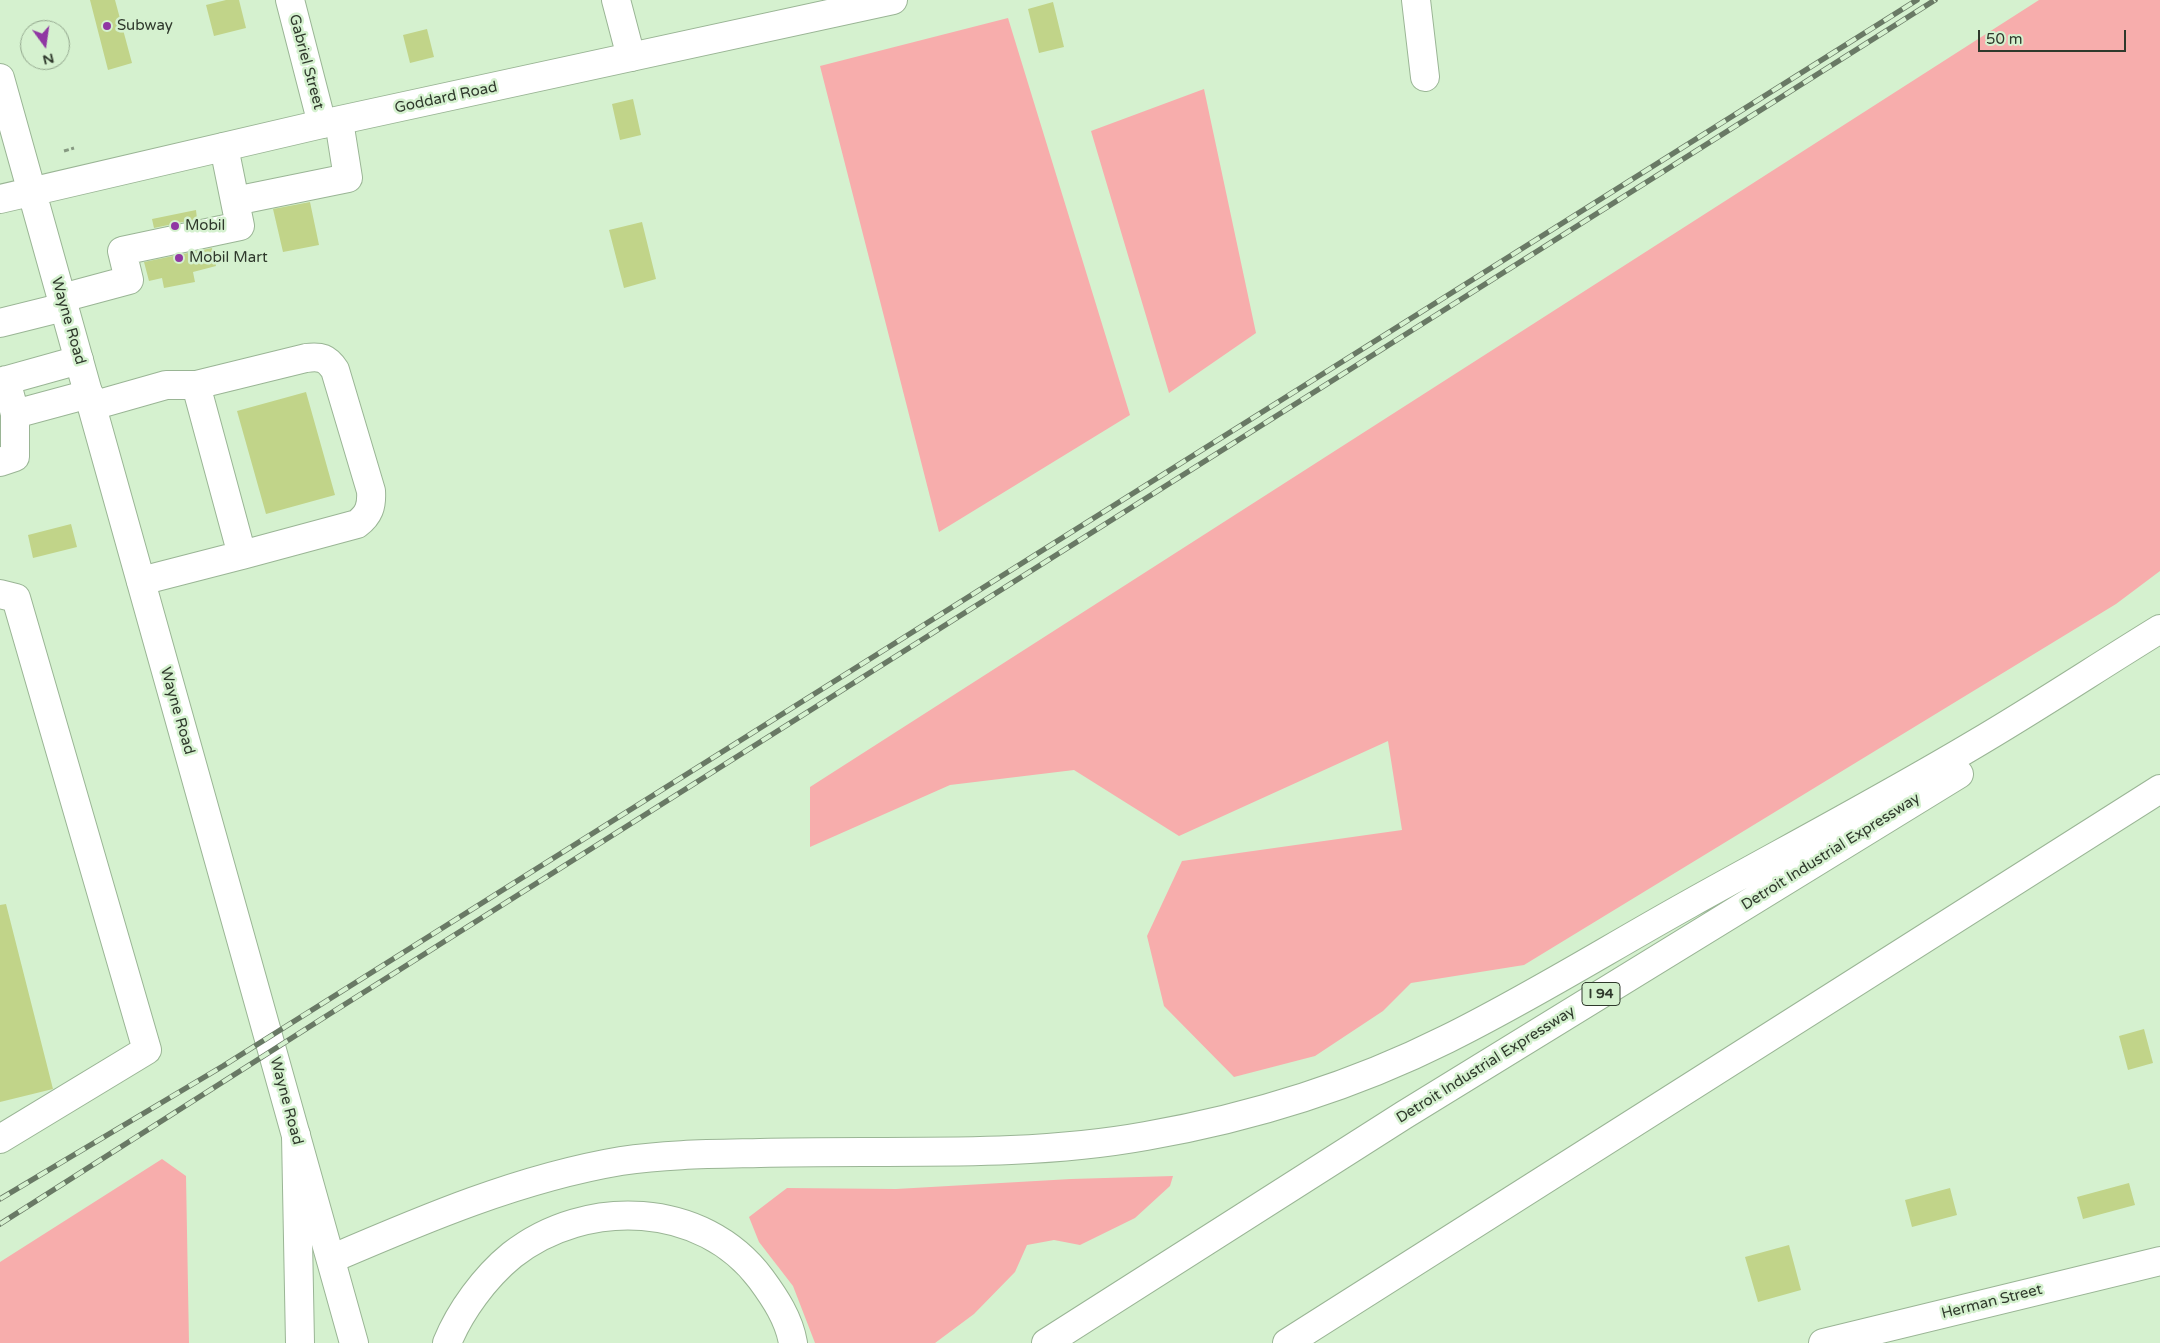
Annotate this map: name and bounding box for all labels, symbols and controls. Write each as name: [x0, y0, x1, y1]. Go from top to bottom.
street label: Gabriel Street: [285, 12, 327, 112]
place label: Subway: [117, 17, 173, 35]
north arrow: [20, 20, 70, 70]
marker: Subway: [101, 20, 113, 32]
scale bar: [1980, 20, 2128, 52]
text: 50 m: [1986, 30, 2023, 48]
text: N: [41, 49, 56, 69]
street label: Goddard Road: [393, 78, 499, 118]
place label: Mobil: [185, 217, 225, 235]
marker: Mobil: [169, 220, 181, 232]
place label: Mobil Mart: [189, 249, 268, 267]
marker: Mobil Mart: [173, 252, 185, 264]
street label: Wayne Road: [47, 275, 89, 367]
street label: Wayne Road: [156, 665, 198, 757]
street label: Detroit Industrial Expressway: [1738, 789, 1924, 915]
road number: I 94: [1582, 982, 1620, 1006]
street label: Detroit Industrial Expressway: [1393, 1002, 1579, 1128]
street label: Wayne Road: [266, 1055, 306, 1147]
street label: Herman Street: [1940, 1281, 2044, 1323]

